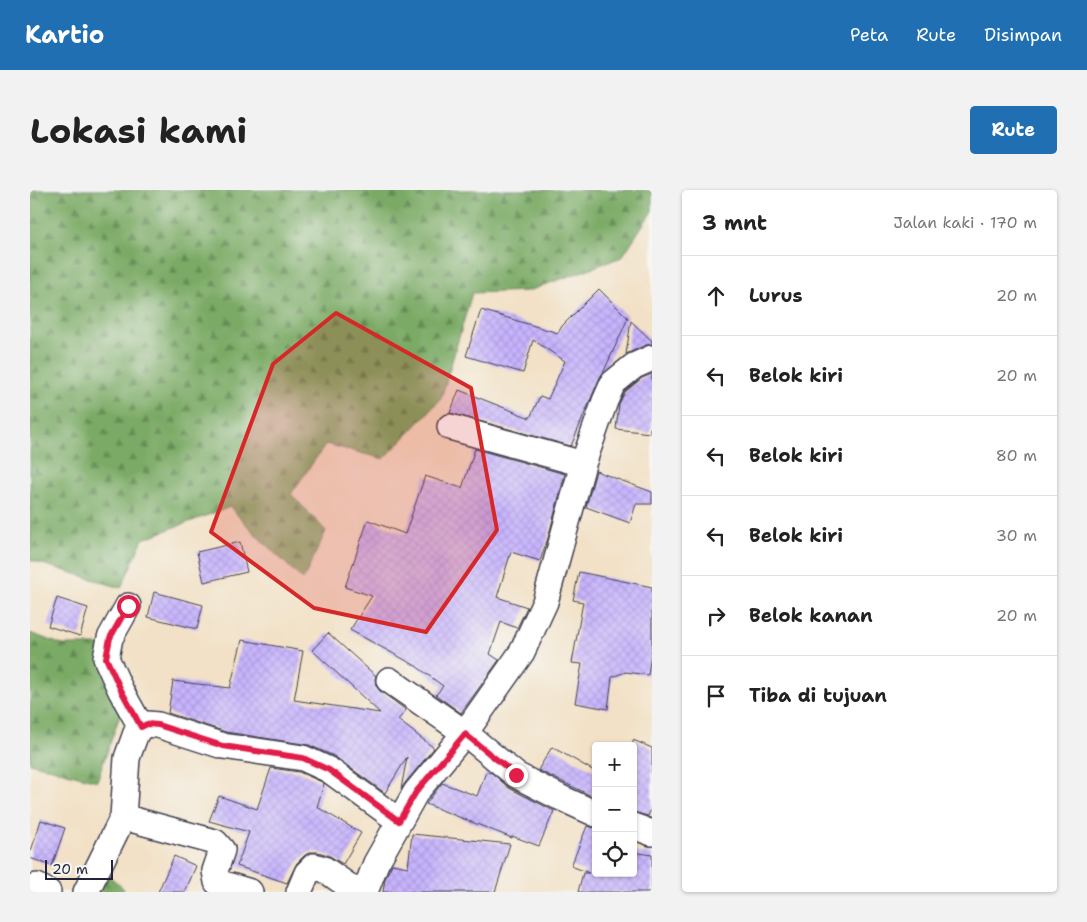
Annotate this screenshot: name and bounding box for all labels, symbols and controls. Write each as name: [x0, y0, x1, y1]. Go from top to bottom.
text: Kartio: [25, 19, 104, 51]
text: Peta: [850, 23, 888, 47]
text: Rute: [916, 23, 956, 47]
text: Disimpan: [984, 23, 1062, 47]
button: Rute: [970, 106, 1057, 154]
text: Lokasi kami: [30, 107, 247, 154]
text: 3 mnt: [702, 209, 767, 237]
text: Jalan kaki · 170 m: [893, 212, 1037, 233]
icon: ahead: [702, 282, 730, 310]
text: Lurus: [749, 283, 803, 308]
text: 20 m: [996, 285, 1037, 306]
icon: left: [702, 362, 730, 390]
text: Belok kiri: [749, 363, 843, 388]
text: 20 m: [996, 365, 1037, 386]
icon: left: [702, 442, 730, 470]
text: Belok kiri: [749, 443, 843, 468]
text: 80 m: [996, 445, 1037, 466]
icon: left: [702, 522, 730, 550]
text: Belok kiri: [749, 523, 843, 548]
text: 30 m: [996, 525, 1037, 546]
route start: [117, 595, 140, 618]
icon: right: [702, 602, 730, 630]
text: Belok kanan: [749, 603, 873, 628]
text: 20 m: [996, 605, 1037, 626]
icon: arrive: [702, 682, 730, 710]
text: Tiba di tujuan: [749, 683, 887, 708]
map controls: [592, 742, 637, 877]
button: +: [592, 742, 637, 787]
route end: [505, 764, 528, 787]
button: −: [592, 787, 637, 832]
button: locate: [592, 832, 637, 877]
scale bar: [45, 857, 112, 880]
text: 20 m: [52, 860, 88, 878]

